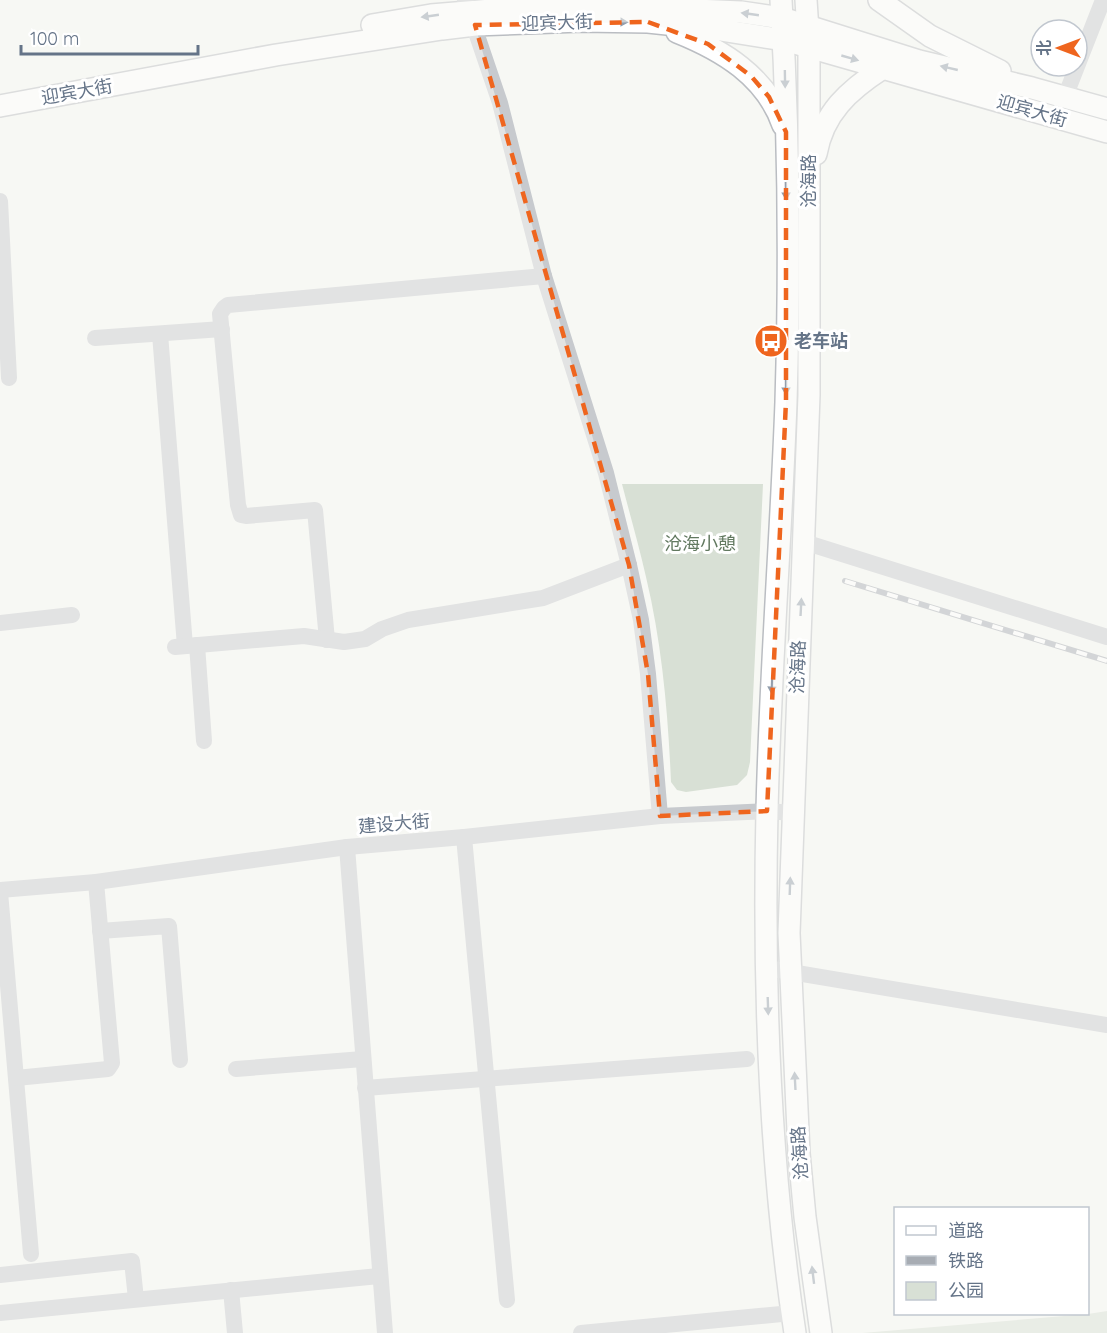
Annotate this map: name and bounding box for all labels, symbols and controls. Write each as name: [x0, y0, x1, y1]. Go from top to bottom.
one-way arrow: [741, 9, 760, 18]
street label: 迎宾大街: [521, 10, 593, 35]
one-way arrow: [420, 11, 439, 20]
one-way arrow: [609, 17, 628, 27]
scale bar: [21, 18, 198, 56]
north arrow: [1029, 18, 1089, 78]
text: 100 m: [30, 27, 79, 50]
text: 北: [1034, 40, 1054, 56]
one-way arrow: [841, 54, 859, 63]
one-way arrow: [939, 63, 958, 72]
one-way arrow: [780, 70, 789, 89]
street label: 迎宾大街: [39, 74, 114, 109]
street label: 迎宾大街: [994, 90, 1070, 131]
street label: 沧海路: [797, 154, 820, 208]
one-way arrow: [782, 181, 791, 200]
bus stop icon: 老车站: [753, 323, 789, 359]
place label: 老车站: [794, 329, 848, 352]
one-way arrow: [781, 376, 791, 395]
park label: 沧海小憩: [664, 532, 736, 555]
one-way arrow: [796, 598, 805, 617]
street label: 沧海路: [785, 640, 810, 694]
one-way arrow: [767, 676, 777, 695]
street label: 建设大街: [357, 809, 431, 838]
one-way arrow: [786, 877, 795, 896]
one-way arrow: [763, 997, 773, 1016]
one-way arrow: [791, 1071, 800, 1090]
street label: 沧海路: [786, 1125, 813, 1181]
legend: [894, 1207, 1089, 1315]
text: 道路: [948, 1219, 984, 1242]
text: 铁路: [948, 1249, 984, 1272]
one-way arrow: [808, 1265, 817, 1284]
text: 公园: [948, 1279, 984, 1302]

